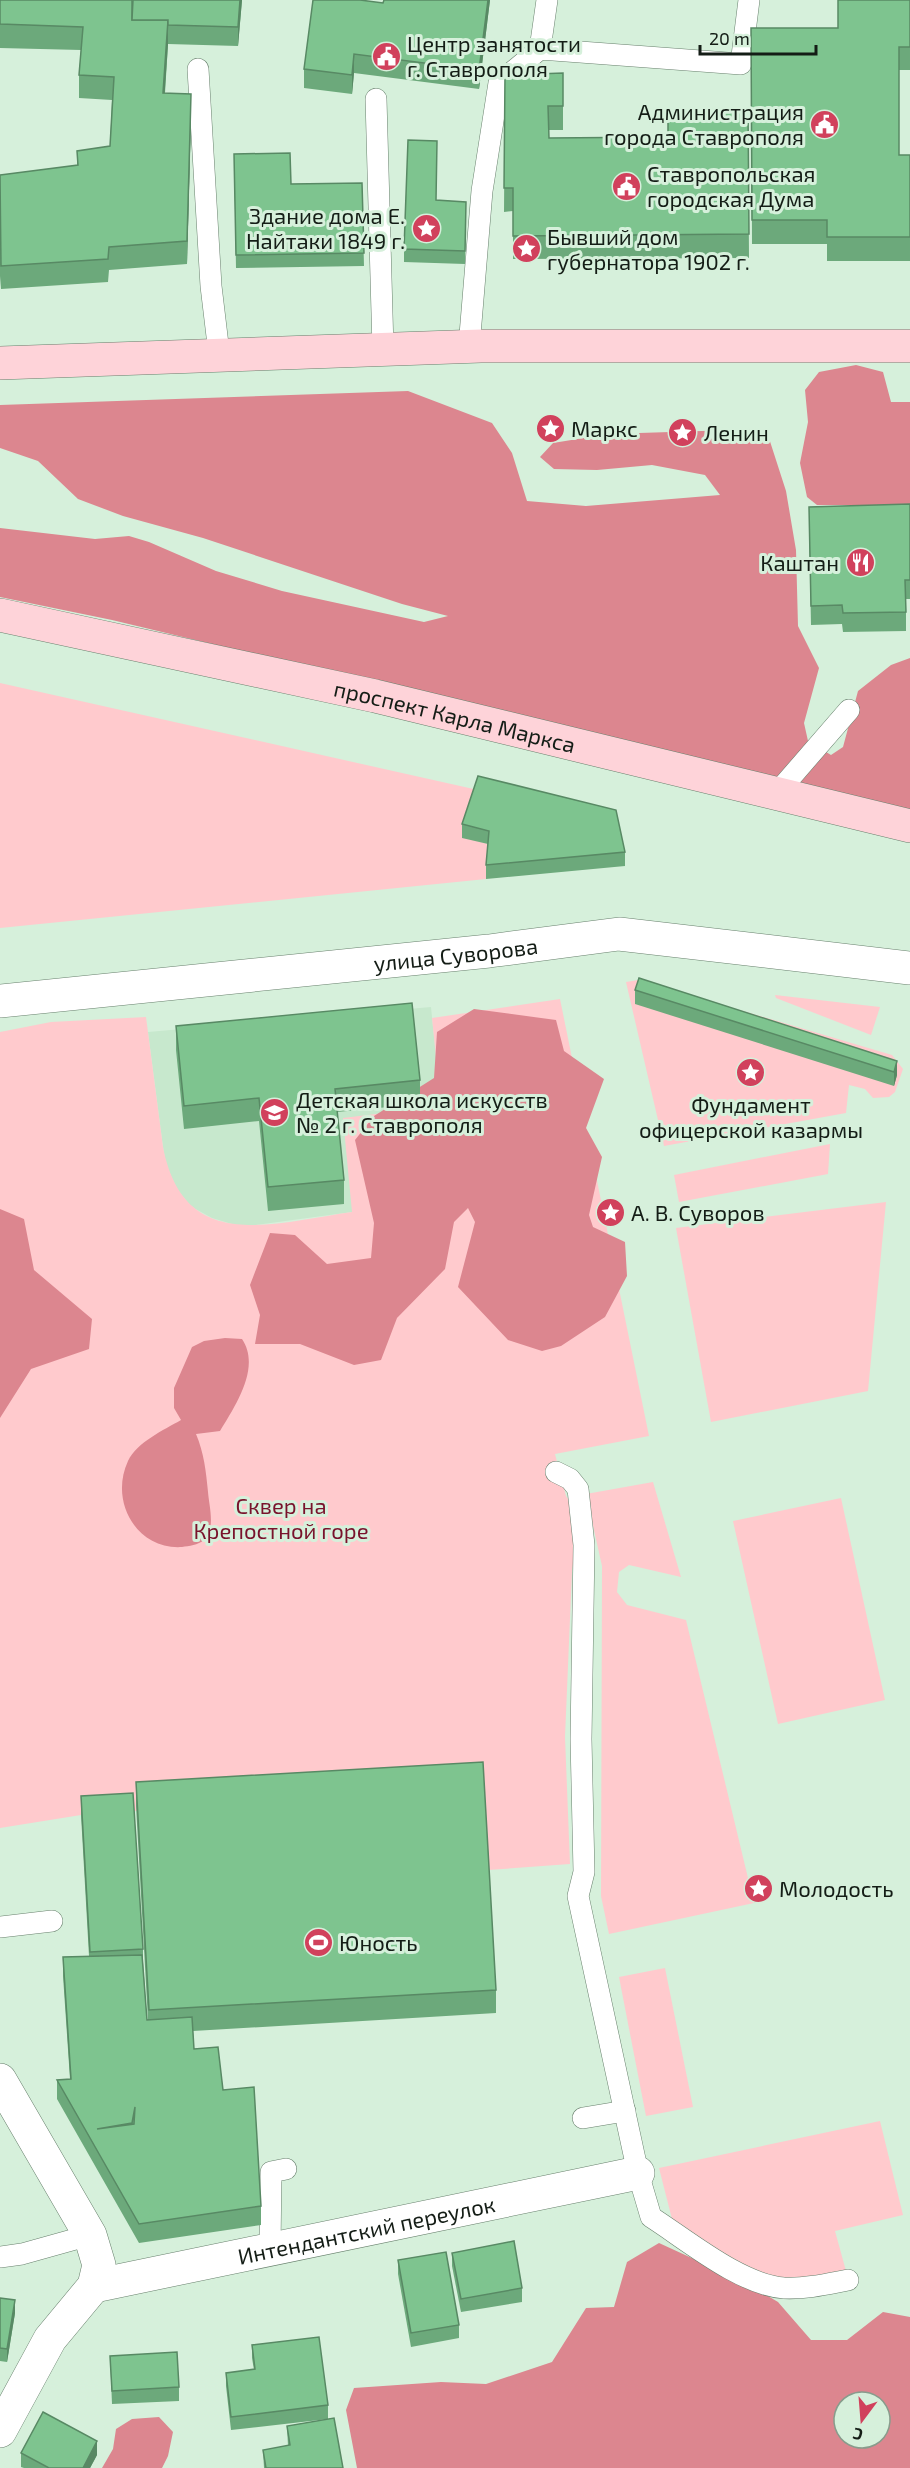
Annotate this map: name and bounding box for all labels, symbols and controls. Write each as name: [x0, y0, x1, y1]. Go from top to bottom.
scale bar: [700, 18, 816, 56]
text: 20 m: [709, 27, 750, 49]
place label: Центр занятости г. Ставрополя: [407, 30, 581, 81]
public building icon: Центр занятости г. Ставрополя: [370, 40, 402, 72]
place label: Администрация города Ставрополя: [604, 98, 804, 149]
public building icon: Администрация города Ставрополя: [809, 108, 841, 140]
place label: Ставропольская городская Дума: [647, 160, 816, 212]
public building icon: Ставропольская городская Дума: [610, 170, 642, 202]
place label: Здание дома Е. Найтаки 1849 г.: [246, 202, 405, 253]
place icon: Здание дома Е. Найтаки 1849 г.: [410, 212, 442, 244]
place label: Бывший дом губернатора 1902 г.: [547, 223, 750, 275]
place icon: Бывший дом губернатора 1902 г.: [510, 233, 542, 265]
place icon: Маркс: [534, 412, 566, 444]
place label: Маркс: [571, 415, 638, 441]
place icon: Ленин: [667, 416, 699, 448]
place label: Ленин: [704, 419, 769, 445]
restaurant icon: Каштан: [844, 546, 876, 578]
place label: Каштан: [760, 549, 839, 575]
street label: проспект Карла Маркса: [332, 675, 578, 757]
street label: улица Суворова: [372, 932, 539, 977]
place icon: Фундамент офицерской казармы: [735, 1056, 767, 1088]
place label: Детская школа искусств № 2 г. Ставрополя: [296, 1086, 548, 1137]
place label: Фундамент офицерской казармы: [639, 1091, 863, 1142]
school or university icon: Детская школа искусств № 2 г. Ставрополя: [259, 1096, 291, 1128]
place icon: А. В. Суворов: [594, 1196, 626, 1228]
place label: А. В. Суворов: [631, 1199, 765, 1226]
park label: Сквер на Крепостной горе: [193, 1492, 369, 1543]
place icon: Молодость: [742, 1872, 774, 1904]
place label: Молодость: [779, 1875, 894, 1901]
sports icon: Юность: [302, 1926, 334, 1958]
place label: Юность: [339, 1929, 418, 1955]
street label: Интендантский переулок: [235, 2190, 497, 2269]
north arrow: [832, 2390, 892, 2450]
text: С: [851, 2424, 865, 2445]

